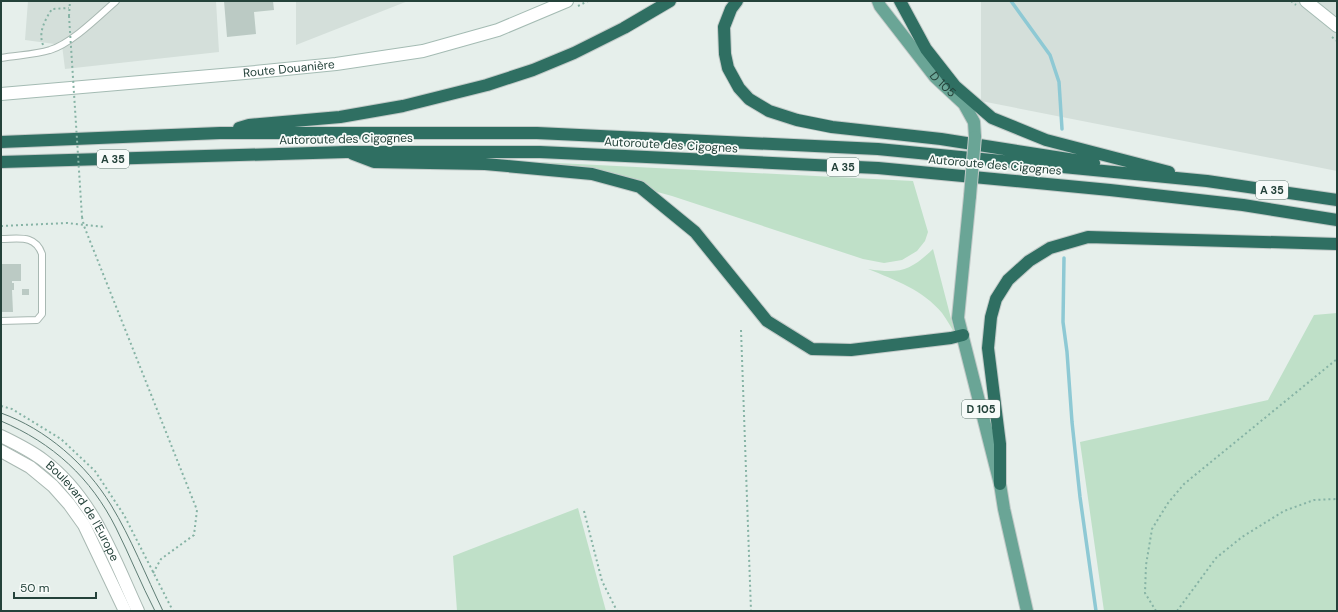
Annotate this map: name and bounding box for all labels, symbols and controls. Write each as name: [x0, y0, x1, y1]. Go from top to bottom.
street label: Route Douanière: [242, 56, 336, 81]
street label: D 105: [926, 68, 960, 101]
street label: Autoroute des Cigognes: [279, 130, 413, 148]
street label: Autoroute des Cigognes: [604, 134, 738, 156]
road number: A 35: [97, 150, 129, 168]
street label: Autoroute des Cigognes: [928, 151, 1062, 179]
road number: A 35: [827, 158, 859, 176]
road number: A 35: [1256, 181, 1288, 199]
road number: D 105: [962, 400, 1000, 418]
street label: Boulevard de l'Europe: [43, 457, 123, 564]
scale bar: [14, 574, 96, 600]
text: 50 m: [20, 580, 49, 596]

